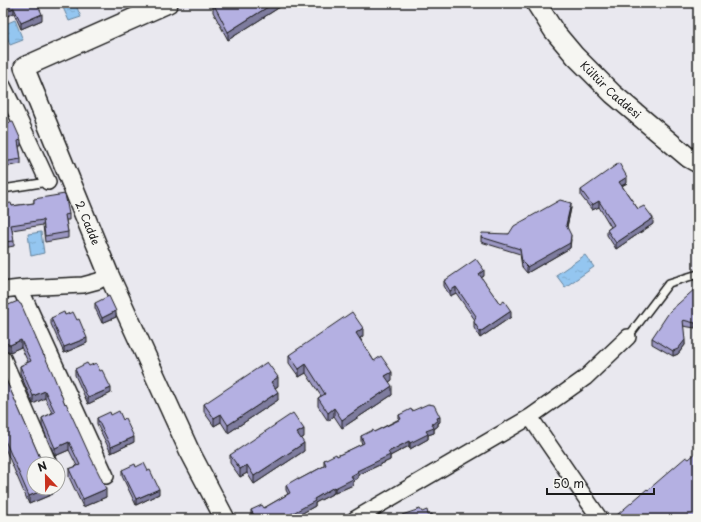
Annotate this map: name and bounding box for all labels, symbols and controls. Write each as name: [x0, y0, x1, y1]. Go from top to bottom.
street label: Kültür Caddesi: [576, 57, 645, 122]
street label: 2. Cadde: [72, 198, 105, 248]
north arrow: [26, 456, 66, 496]
text: N: [35, 457, 50, 476]
scale bar: [547, 470, 654, 496]
text: 50 m: [553, 474, 584, 492]

